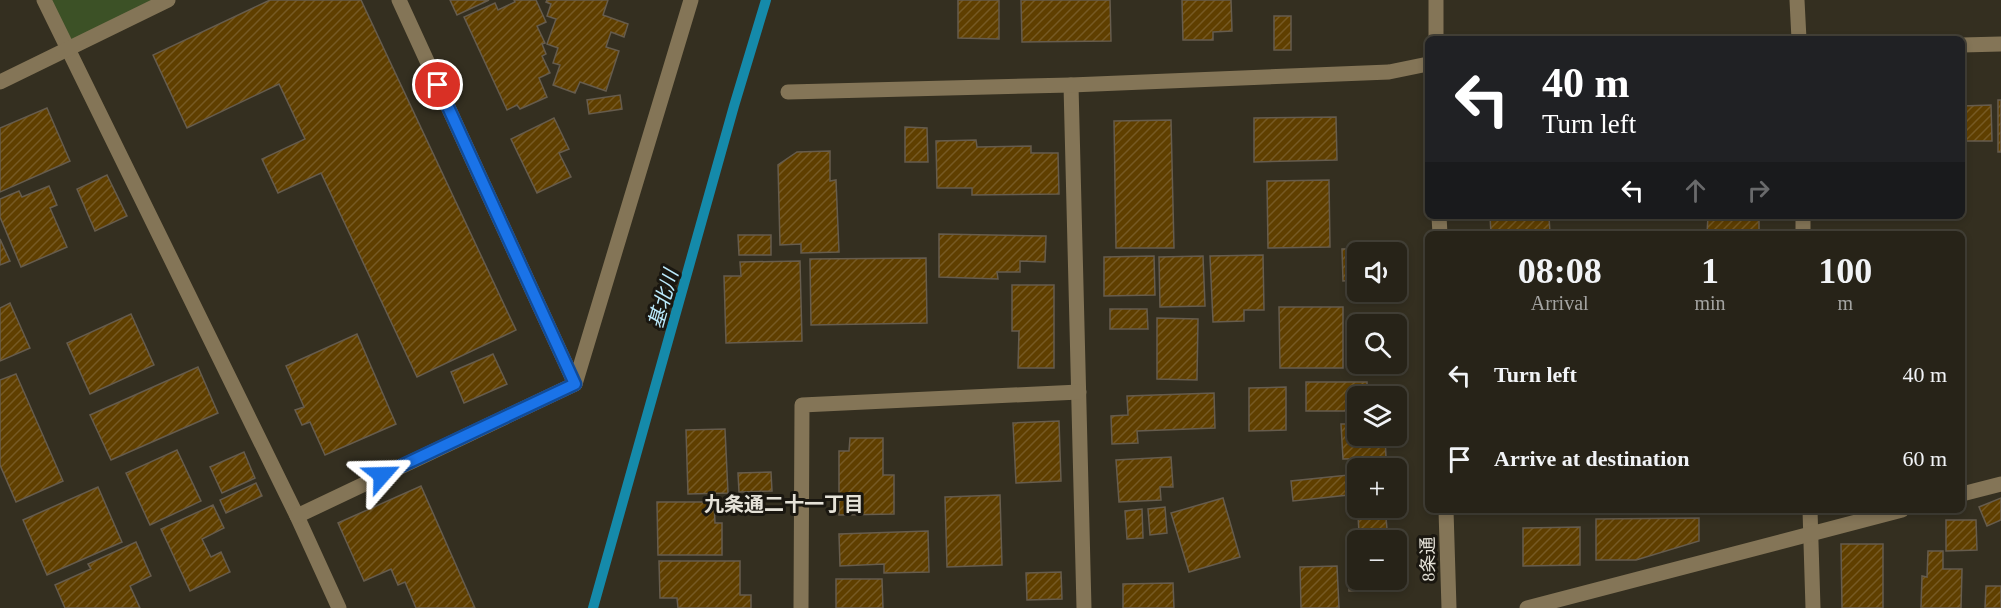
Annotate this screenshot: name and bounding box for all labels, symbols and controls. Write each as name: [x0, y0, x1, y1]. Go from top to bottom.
pin: [412, 59, 463, 110]
icon: left: [1443, 60, 1521, 138]
text: 40 m: [1542, 60, 1630, 106]
icon: arrive: [421, 68, 454, 101]
text: Turn left: [1542, 109, 1636, 139]
icon: left: [1616, 174, 1649, 207]
icon: ahead: [1679, 174, 1712, 207]
icon: right: [1742, 174, 1775, 207]
map controls: [1347, 242, 1407, 590]
button: sound: [1347, 242, 1407, 302]
text: 08:08: [1518, 251, 1602, 291]
text: 1: [1701, 251, 1719, 291]
text: 100: [1818, 251, 1872, 291]
water label: 基北川: [644, 265, 682, 331]
text: Arrival: [1531, 292, 1589, 314]
text: min: [1694, 292, 1726, 314]
text: m: [1838, 292, 1853, 314]
button: search: [1347, 314, 1407, 374]
icon: left: [1443, 359, 1476, 392]
text: Turn left: [1494, 362, 1577, 387]
text: 40 m: [1902, 362, 1947, 387]
button: layers: [1347, 386, 1407, 446]
position arrow: [350, 443, 414, 507]
icon: arrive: [1443, 443, 1476, 476]
text: Arrive at destination: [1494, 446, 1690, 471]
text: 60 m: [1902, 446, 1947, 471]
button: +: [1347, 458, 1407, 518]
district label: 九条通二十一丁目: [704, 493, 864, 515]
button: −: [1347, 530, 1407, 590]
street label: 8条通: [1418, 536, 1438, 582]

